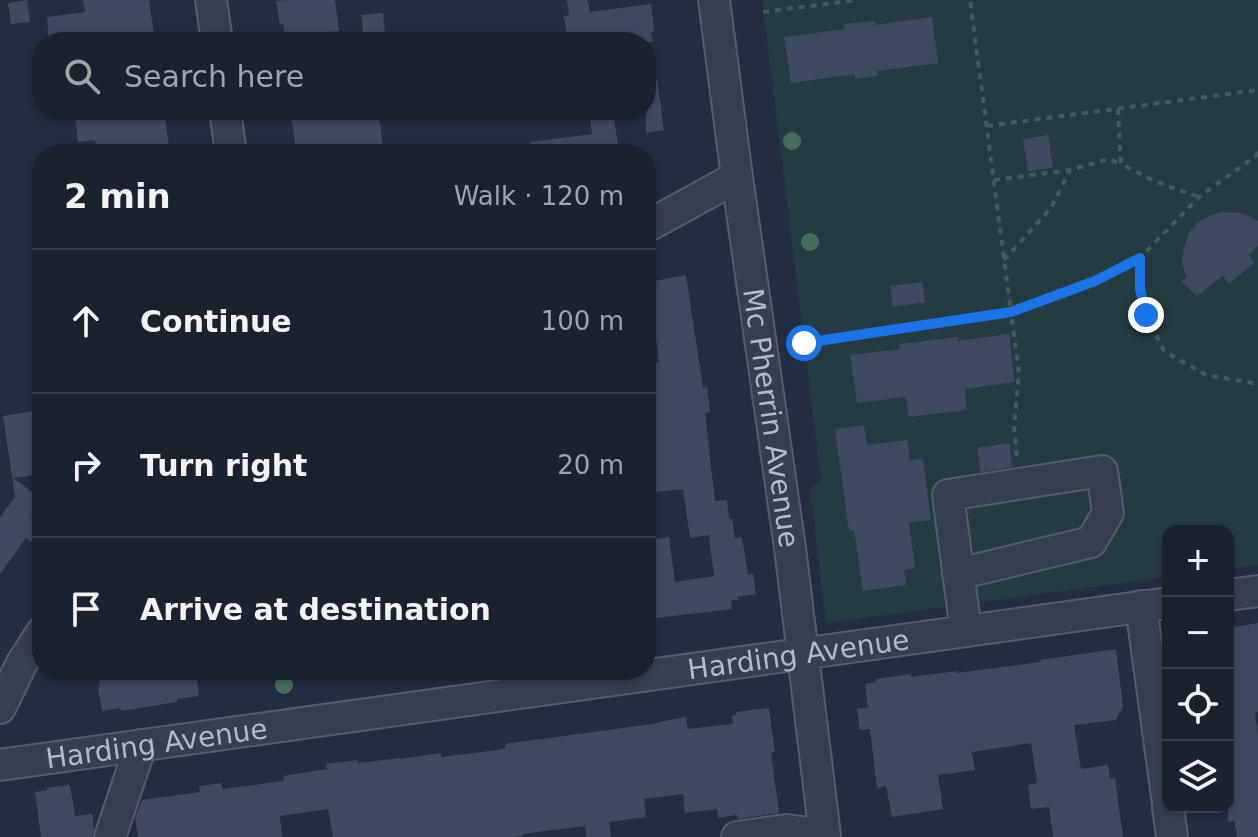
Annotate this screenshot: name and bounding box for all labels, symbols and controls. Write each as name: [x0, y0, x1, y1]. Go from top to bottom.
search box: [32, 32, 656, 120]
icon: search: [60, 54, 104, 98]
text: Search here: [124, 59, 304, 94]
text: 2 min: [64, 176, 171, 216]
text: Walk · 120 m: [454, 181, 624, 211]
street label: Mc Pherrin Avenue: [737, 286, 806, 550]
route end: [1128, 297, 1164, 333]
icon: ahead: [64, 299, 108, 343]
text: Continue: [140, 304, 292, 339]
text: 100 m: [541, 306, 624, 336]
route start: [786, 325, 822, 361]
icon: right: [64, 443, 108, 487]
text: Turn right: [140, 448, 307, 483]
text: 20 m: [557, 450, 624, 480]
map controls: [1162, 525, 1234, 813]
button: +: [1162, 525, 1234, 597]
icon: arrive: [64, 587, 108, 631]
text: Arrive at destination: [140, 592, 491, 627]
button: −: [1162, 597, 1234, 669]
street label: Harding Avenue: [685, 623, 911, 686]
button: locate: [1162, 669, 1234, 741]
street label: Harding Avenue: [44, 712, 269, 775]
button: layers: [1162, 741, 1234, 813]

